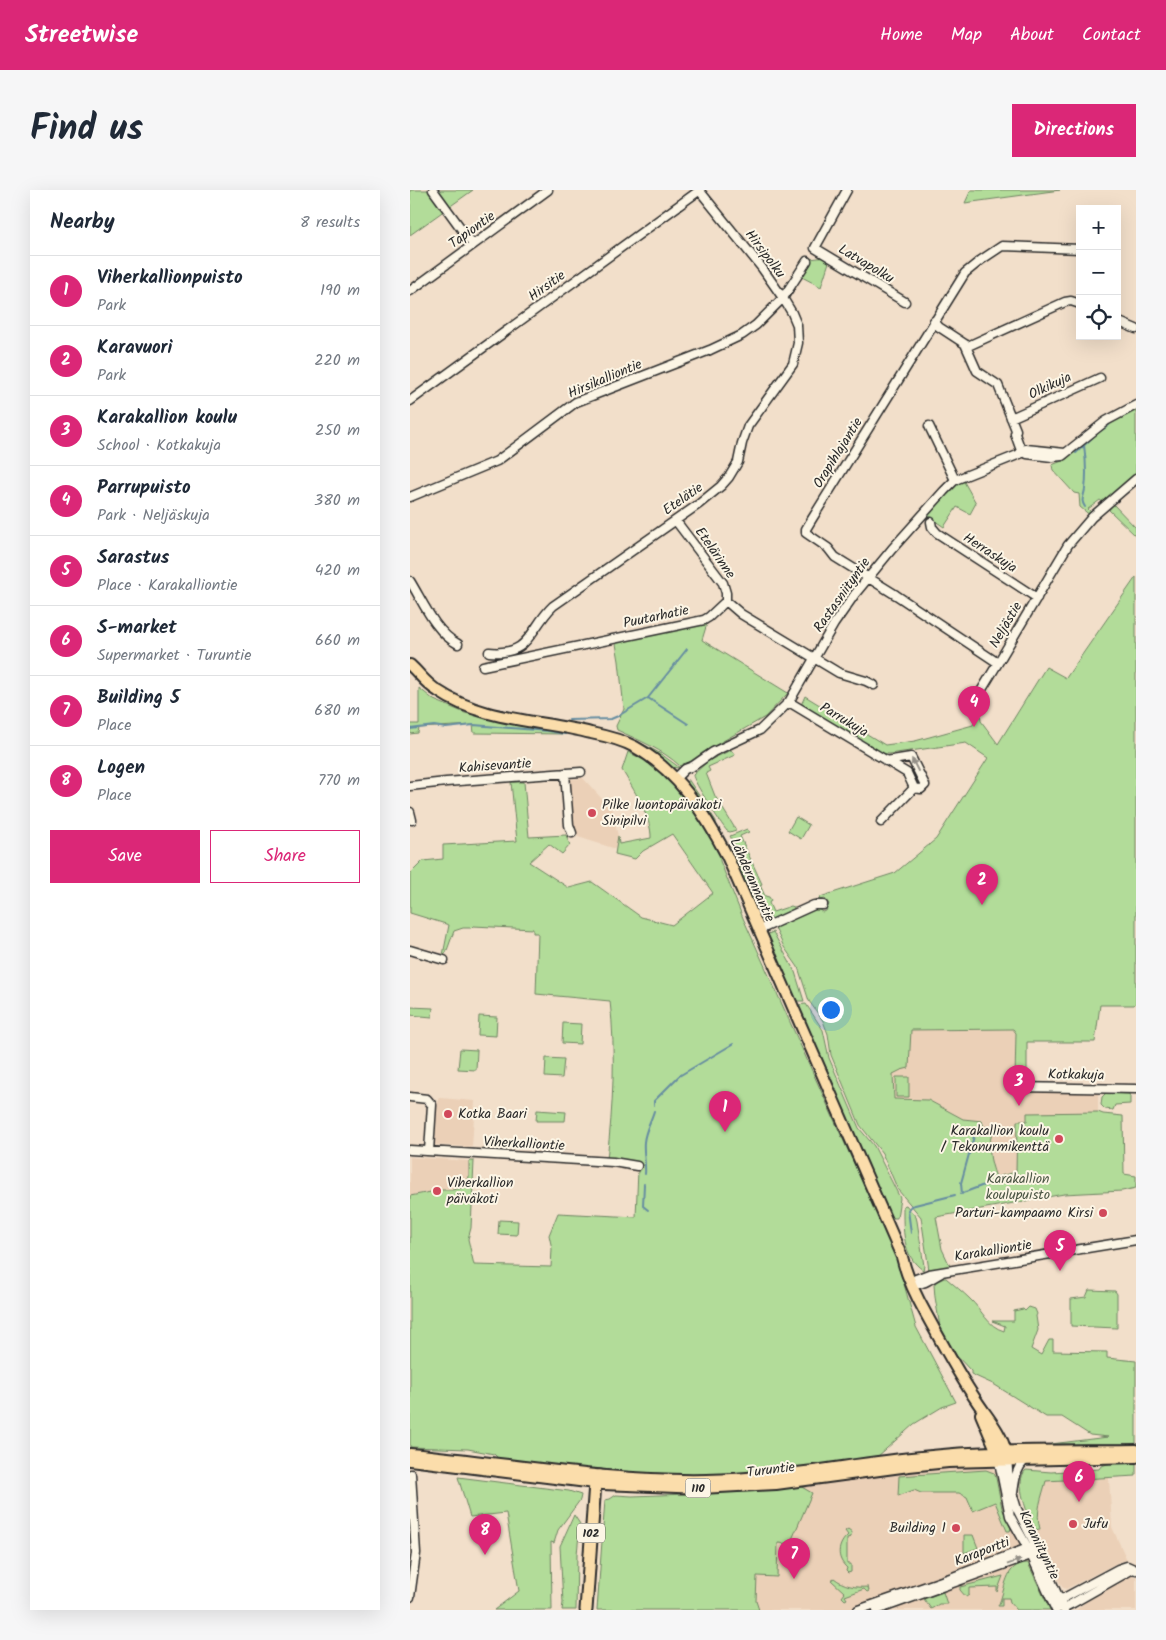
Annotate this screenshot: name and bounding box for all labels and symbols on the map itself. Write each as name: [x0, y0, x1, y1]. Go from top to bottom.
street label: Tapiontie: [444, 205, 500, 254]
street label: Hirsipolku: [739, 225, 791, 283]
street label: Latvapolku: [834, 239, 898, 289]
street label: Hirsitie: [524, 264, 571, 307]
street label: Hirsikalliontie: [564, 353, 646, 405]
street label: Olkikuja: [1025, 366, 1075, 406]
street label: Orapihlajantie: [807, 413, 869, 493]
street label: Etelätie: [658, 477, 708, 521]
street label: Etelärinne: [689, 522, 741, 584]
street label: Herraskuja: [958, 527, 1022, 579]
street label: Rastasniityntie: [808, 552, 876, 637]
street label: Neljästie: [984, 597, 1028, 652]
street label: Puutarhatie: [621, 599, 692, 635]
pin: 4: [958, 686, 990, 727]
street label: Parrukuja: [815, 697, 873, 743]
street label: Kahisevantie: [458, 752, 533, 780]
one-way arrow: [911, 758, 919, 773]
place label: Pilke luontopäiväkoti Sinipilvi: [602, 794, 722, 832]
marker: Pilke luontopäiväkoti Sinipilvi: [586, 807, 598, 819]
street label: Lähderannantie: [724, 834, 781, 926]
pin: 2: [966, 864, 998, 905]
your location: [818, 997, 844, 1023]
street label: Kotkakuja: [1048, 1064, 1104, 1086]
pin: 3: [1003, 1065, 1035, 1106]
pin: 1: [709, 1091, 741, 1132]
place label: Kotka Baari: [458, 1103, 527, 1125]
marker: Kotka Baari: [442, 1108, 454, 1120]
place label: Karakallion koulu / Tekonurmikenttä: [941, 1120, 1050, 1158]
street label: Viherkalliontie: [483, 1131, 566, 1157]
marker: Karakallion koulu / Tekonurmikenttä: [1053, 1133, 1065, 1145]
park label: Karakallion koulupuisto: [986, 1168, 1050, 1206]
place label: Viherkallion päiväkoti: [446, 1172, 513, 1210]
marker: Viherkallion päiväkoti: [431, 1185, 443, 1197]
place label: Parturi-kampaamo Kirsi: [955, 1202, 1094, 1224]
marker: Parturi-kampaamo Kirsi: [1097, 1207, 1109, 1219]
pin: 5: [1044, 1230, 1076, 1271]
street label: Karakalliontie: [953, 1234, 1034, 1268]
street label: Turuntie: [746, 1456, 797, 1484]
pin: 6: [1063, 1461, 1095, 1502]
road number: 110: [686, 1479, 710, 1498]
street label: Karaniityntie: [1013, 1507, 1066, 1584]
place label: Jufu: [1083, 1513, 1109, 1535]
pin: 8: [469, 1514, 501, 1555]
place label: Building 1: [889, 1517, 946, 1539]
marker: Jufu: [1067, 1518, 1079, 1530]
marker: Building 1: [950, 1522, 962, 1534]
road number: 102: [577, 1524, 605, 1542]
street label: Karaportti: [951, 1531, 1014, 1573]
pin: 7: [778, 1538, 810, 1579]
one-way arrow: [1007, 1558, 1022, 1566]

